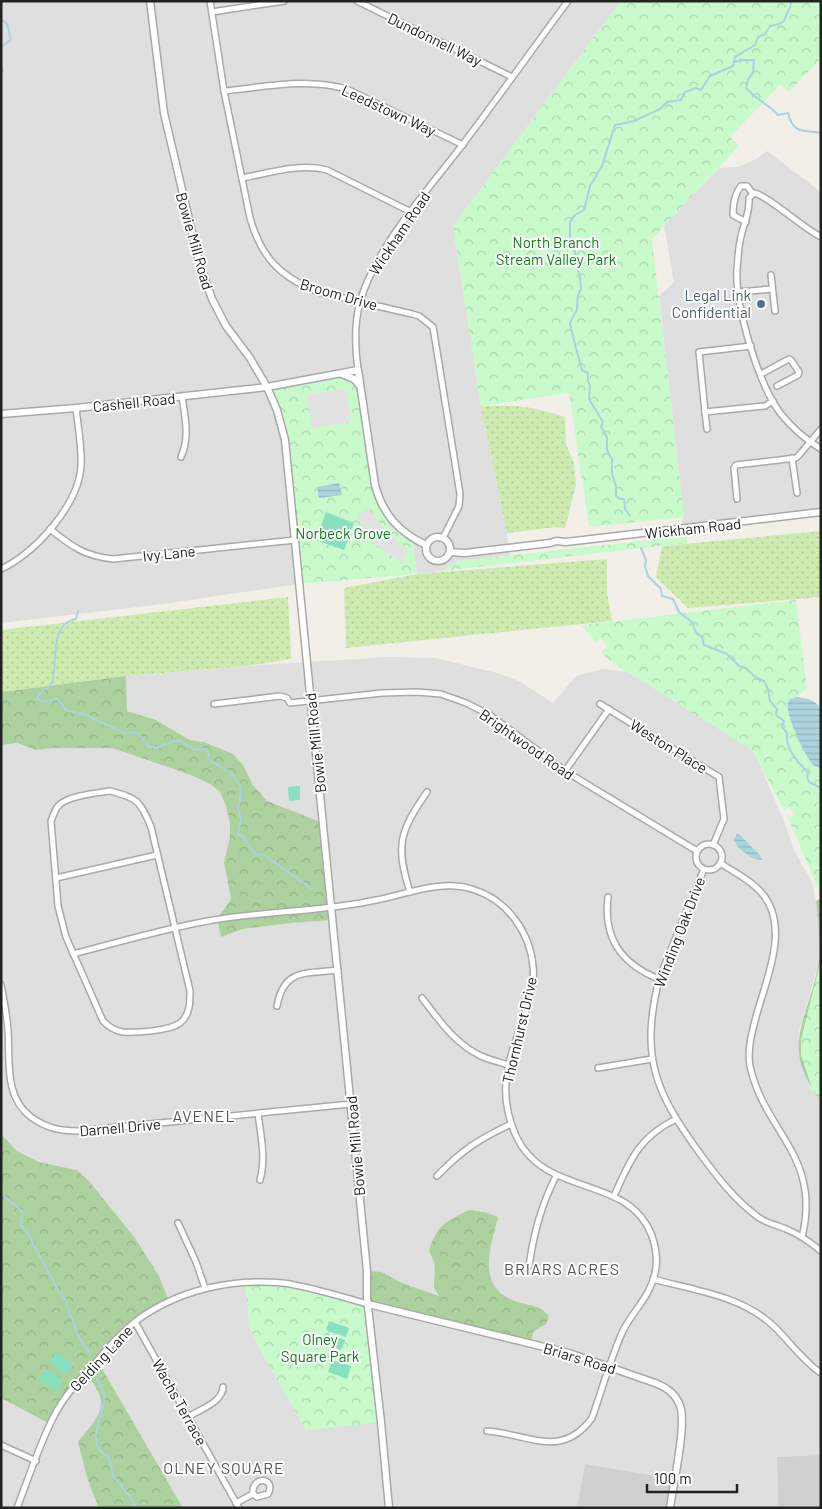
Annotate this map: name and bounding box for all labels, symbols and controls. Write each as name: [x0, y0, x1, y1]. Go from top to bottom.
street label: Dundonnell Way: [385, 8, 485, 70]
street label: Leedstown Way: [339, 80, 439, 140]
street label: Wickham Road: [365, 188, 433, 278]
street label: Bowie Mill Road: [172, 190, 218, 292]
park label: North Branch Stream Valley Park: [496, 233, 617, 268]
street label: Broom Drive: [298, 274, 380, 314]
place label: Legal Link Confidential: [672, 286, 751, 321]
marker: Legal Link Confidential: [755, 298, 767, 310]
street label: Cashell Road: [92, 389, 176, 415]
street label: Wickham Road: [644, 514, 742, 542]
park label: Norbeck Grove: [295, 524, 391, 542]
street label: Ivy Lane: [142, 541, 196, 565]
street label: Bowie Mill Road: [301, 692, 329, 794]
street label: Brightwood Road: [476, 705, 578, 783]
street label: Weston Place: [627, 715, 711, 777]
street label: Winding Oak Drive: [650, 874, 708, 990]
street label: Thornhurst Drive: [498, 975, 540, 1085]
street label: Bowie Mill Road: [342, 1095, 368, 1197]
district label: AVENEL: [172, 1106, 236, 1125]
street label: Darnell Drive: [79, 1114, 161, 1140]
district label: BRIARS ACRES: [504, 1259, 620, 1278]
street label: Gelding Lane: [66, 1321, 136, 1395]
park label: Olney Square Park: [281, 1330, 360, 1365]
street label: Briars Road: [541, 1338, 619, 1378]
street label: Wachs Terrace: [149, 1356, 211, 1448]
district label: OLNEY SQUARE: [163, 1458, 285, 1477]
scale bar: [647, 1462, 737, 1494]
text: 100 m: [654, 1469, 692, 1487]

